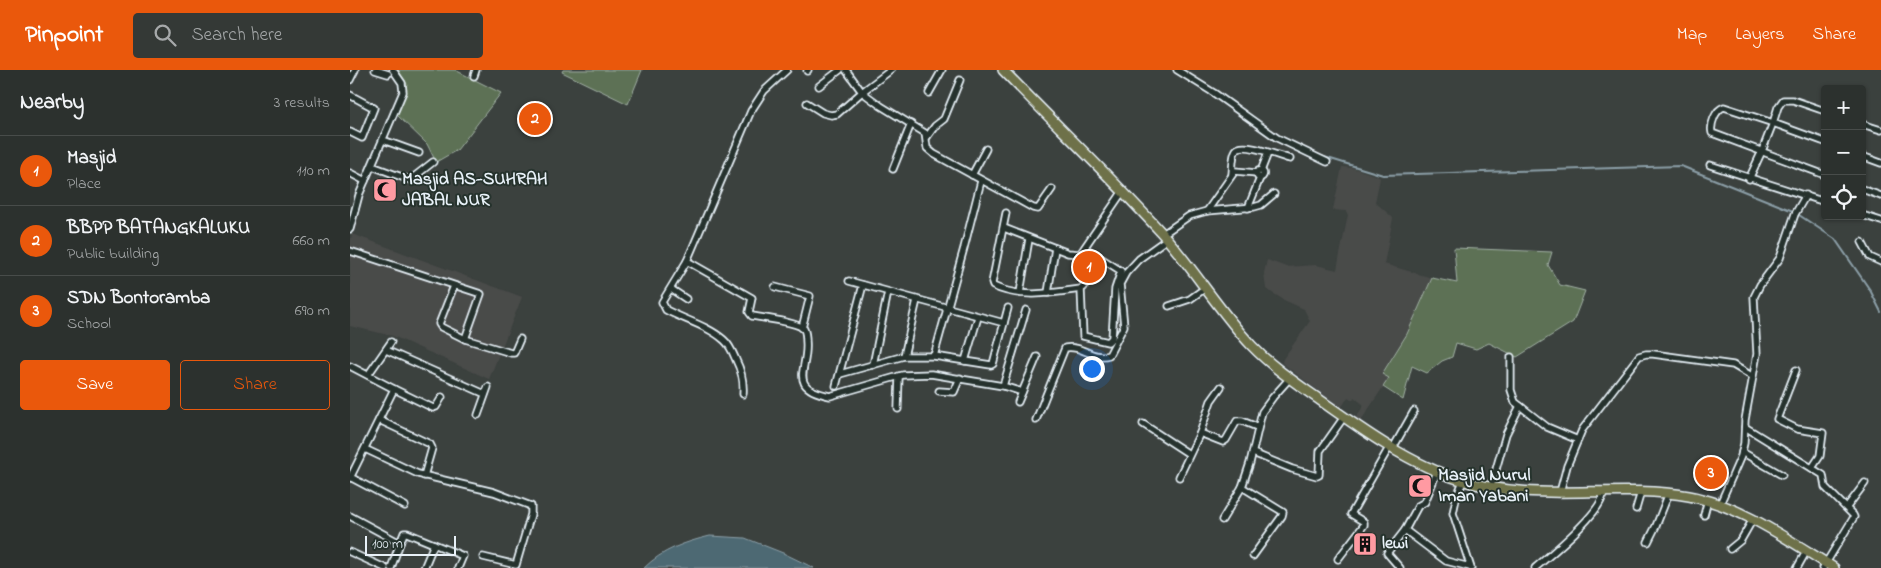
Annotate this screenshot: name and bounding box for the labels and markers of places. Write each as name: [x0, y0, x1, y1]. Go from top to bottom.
pin: 2: [519, 100, 551, 138]
place label: Masjid AS-SUHRAH JABAL NUR: [402, 167, 548, 214]
mosque icon: Masjid AS-SUHRAH JABAL NUR: [372, 177, 398, 203]
pin: 1: [1073, 248, 1105, 286]
pin: 3: [1695, 454, 1727, 492]
place label: Masjid Nurul Iman Yabani: [1438, 463, 1531, 510]
mosque icon: Masjid Nurul Iman Yabani: [1407, 473, 1433, 499]
building icon: lewi: [1352, 531, 1378, 557]
place label: lewi: [1382, 531, 1408, 557]

